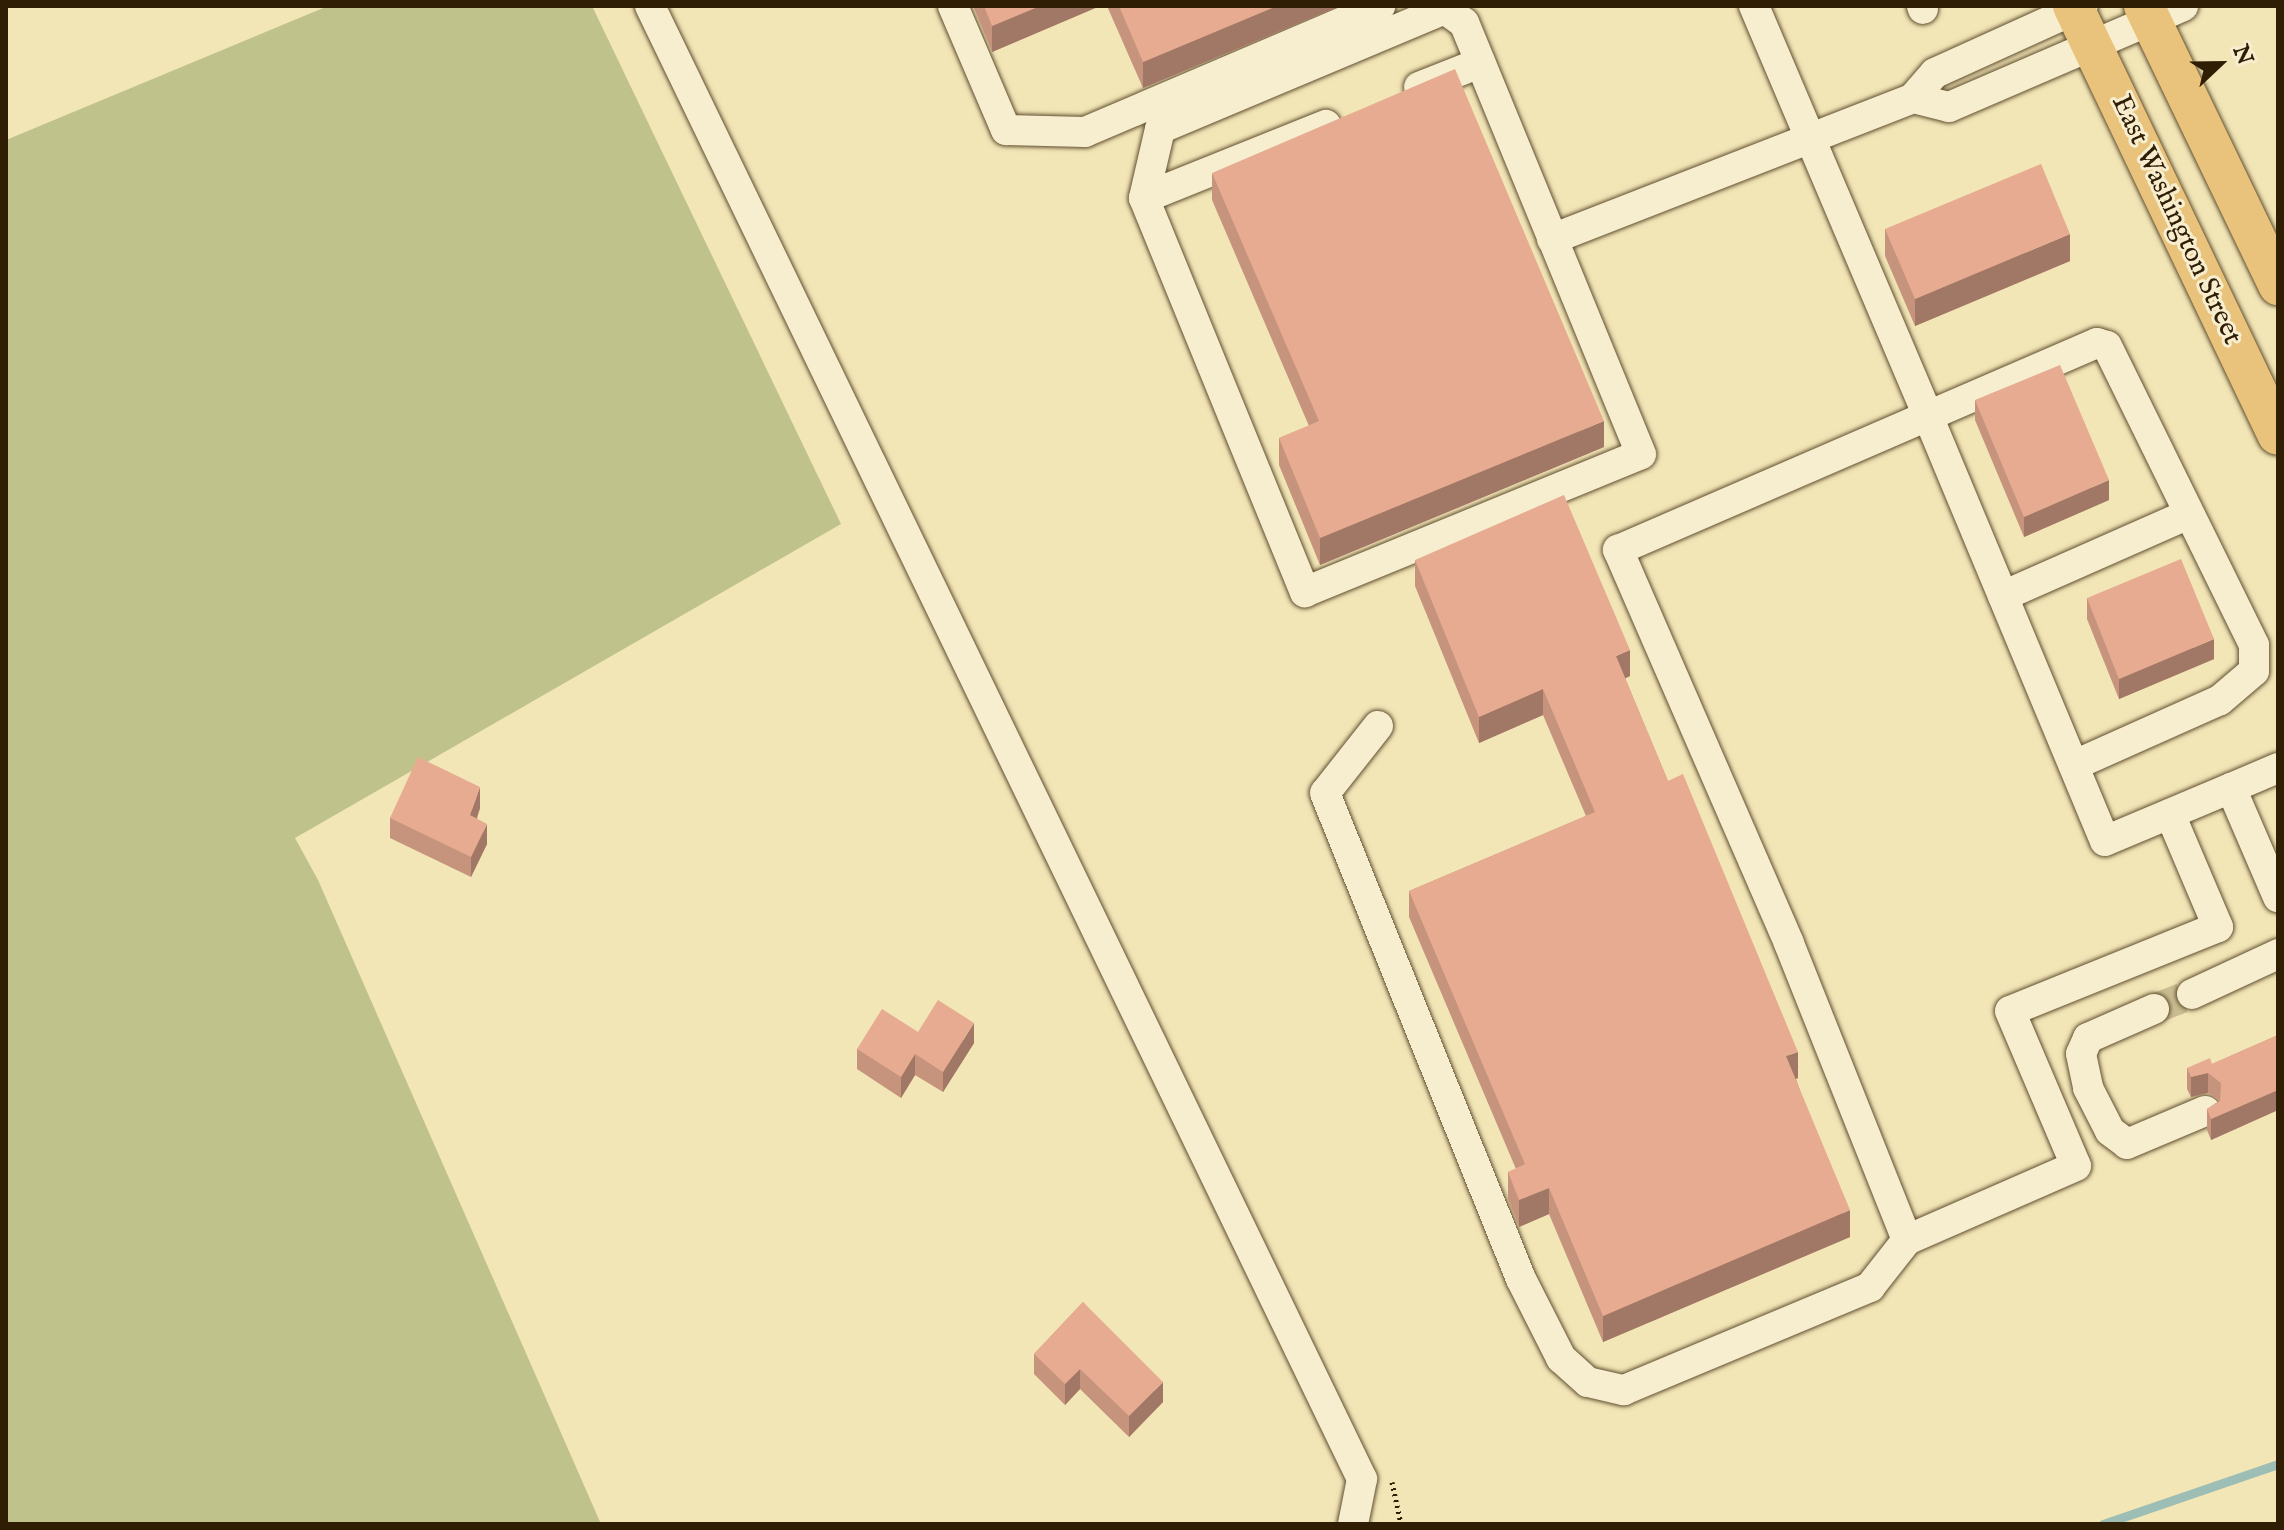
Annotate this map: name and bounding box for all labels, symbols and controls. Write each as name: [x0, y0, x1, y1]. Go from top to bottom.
north arrow: [2180, 24, 2260, 104]
text: N: [2226, 41, 2259, 69]
street label: East Washington Street: [2103, 90, 2249, 350]

